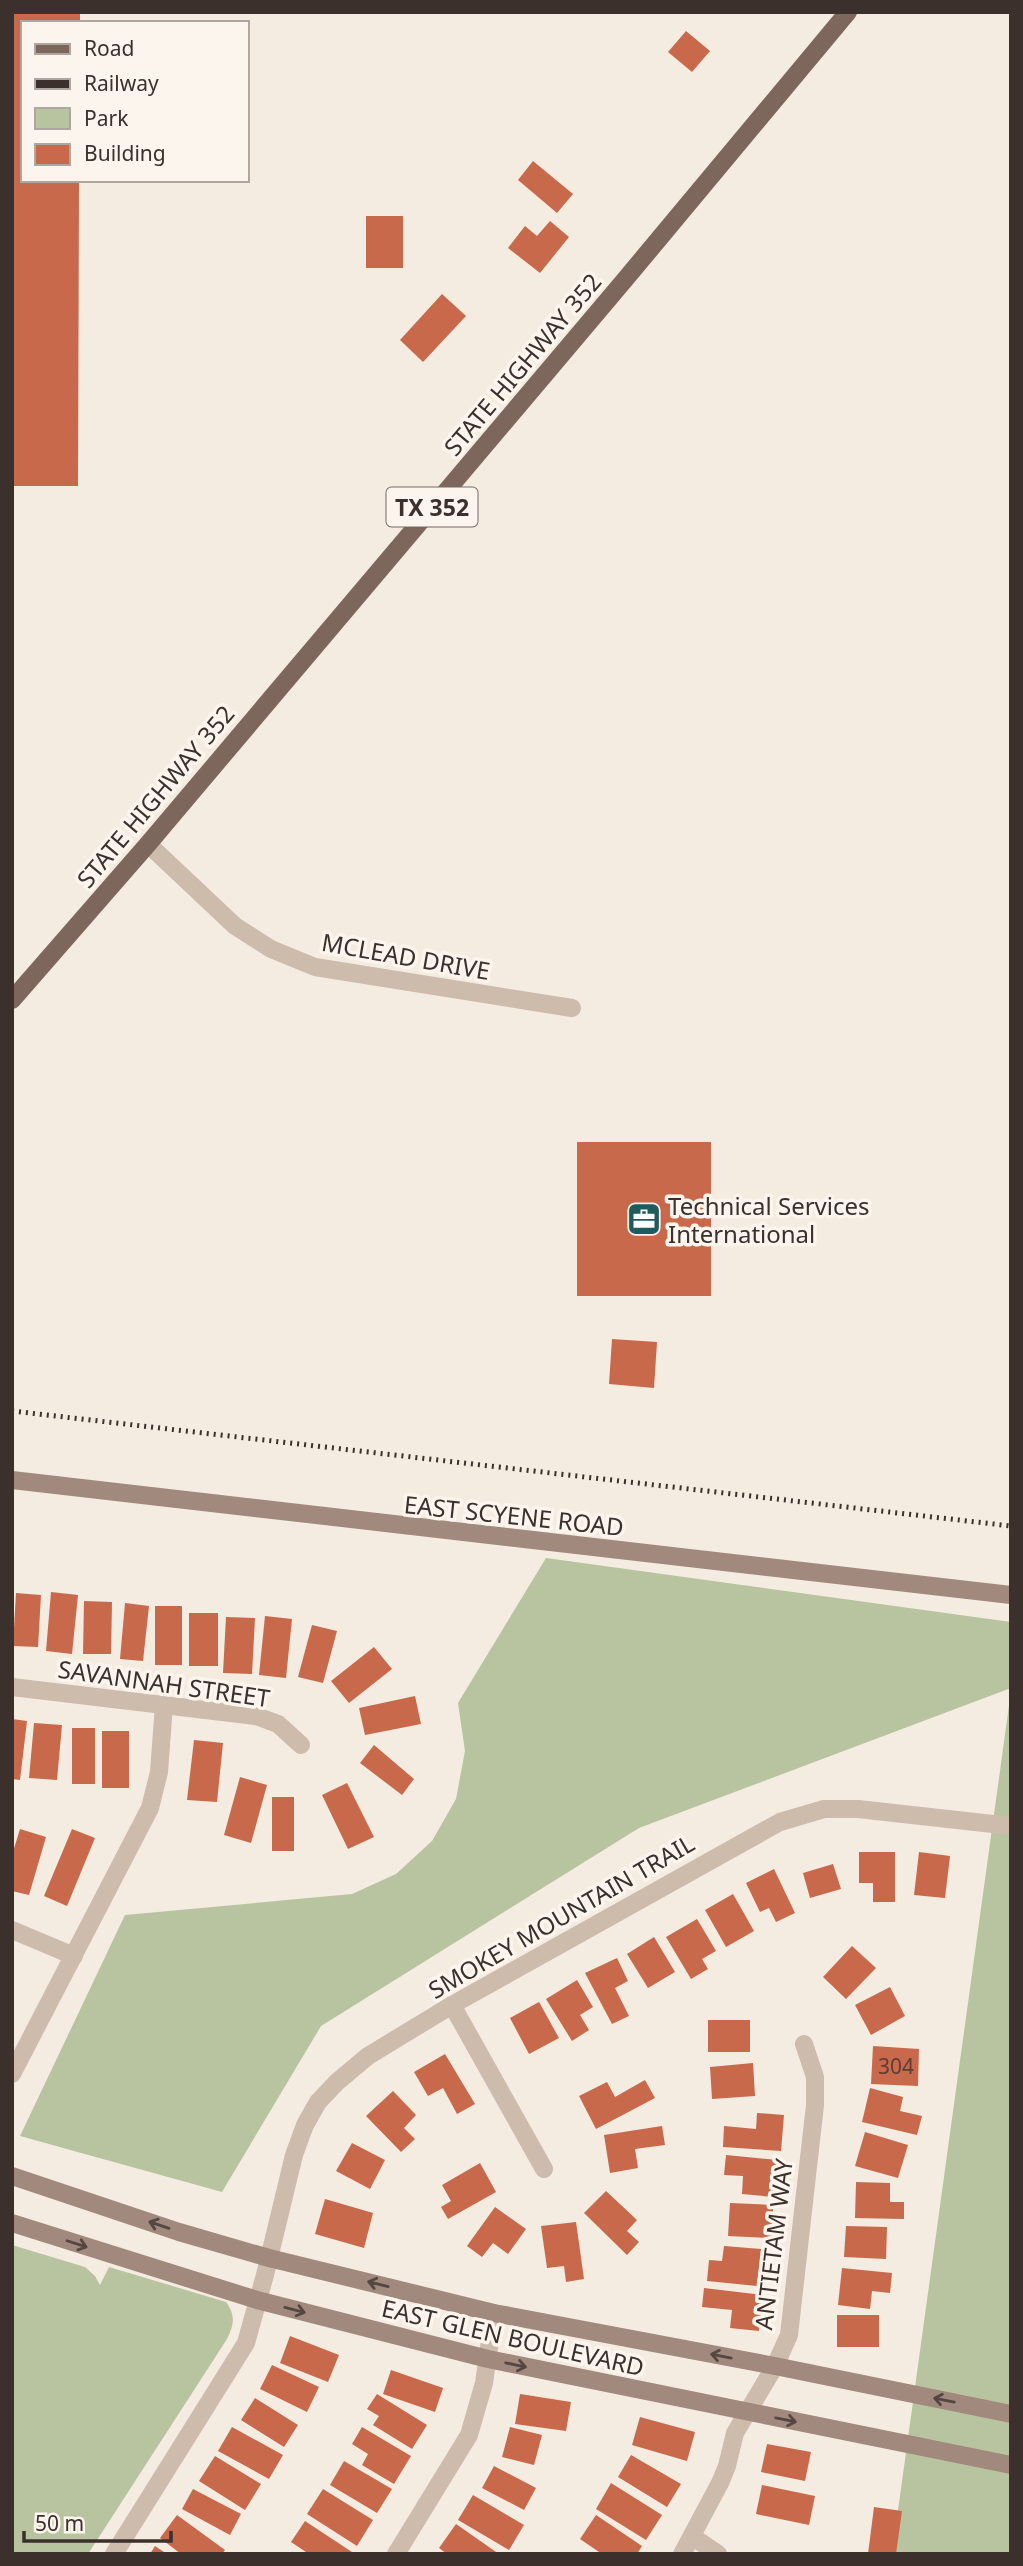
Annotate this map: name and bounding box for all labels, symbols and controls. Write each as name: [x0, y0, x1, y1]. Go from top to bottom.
legend: [21, 21, 248, 182]
text: Road: [84, 34, 134, 62]
text: Railway: [84, 69, 159, 97]
text: Park: [84, 104, 129, 132]
text: Building: [84, 139, 166, 167]
street label: STATE HIGHWAY 352: [436, 266, 608, 462]
road number: TX 352: [386, 488, 478, 526]
street label: STATE HIGHWAY 352: [69, 698, 241, 894]
street label: MCLEAD DRIVE: [319, 925, 493, 987]
place label: Technical Services International: [668, 1189, 870, 1250]
office icon: Technical Services International: [625, 1200, 663, 1238]
street label: EAST SCYENE ROAD: [403, 1487, 625, 1543]
street label: SAVANNAH STREET: [56, 1652, 273, 1714]
street label: SMOKEY MOUNTAIN TRAIL: [422, 1826, 700, 2006]
house number: 304: [878, 2052, 914, 2080]
street label: ANTIETAM WAY: [746, 2156, 800, 2331]
one-way arrow: [148, 2218, 170, 2231]
one-way arrow: [66, 2238, 88, 2251]
one-way arrow: [367, 2277, 390, 2290]
street label: EAST GLEN BOULEVARD: [379, 2291, 647, 2383]
one-way arrow: [283, 2304, 306, 2317]
one-way arrow: [710, 2348, 733, 2362]
one-way arrow: [504, 2359, 527, 2373]
one-way arrow: [933, 2393, 956, 2407]
one-way arrow: [774, 2414, 797, 2428]
scale bar: [24, 2500, 172, 2544]
text: 50 m: [35, 2509, 84, 2537]

